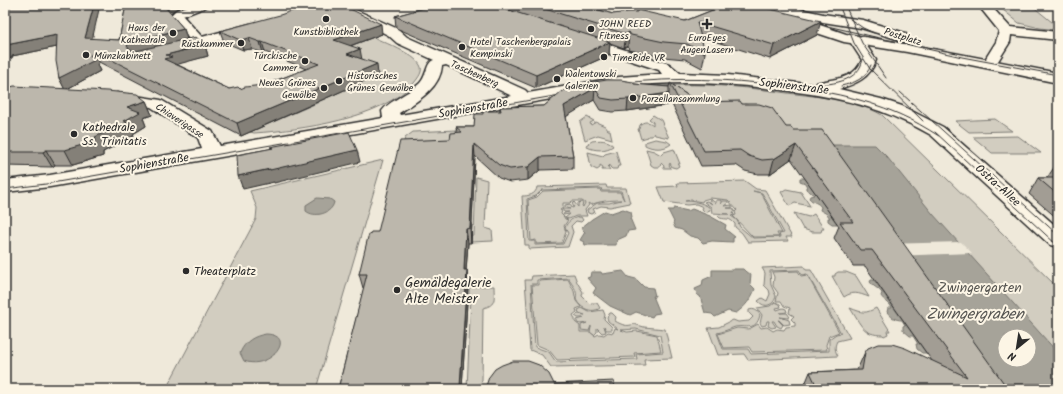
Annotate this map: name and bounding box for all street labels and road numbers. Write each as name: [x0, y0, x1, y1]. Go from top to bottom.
street label: Postplatz: [882, 24, 924, 50]
street label: Taschenberg: [448, 56, 502, 92]
street label: Sophienstraße: [758, 73, 831, 100]
street label: Sophienstraße: [437, 93, 510, 124]
street label: Chiaverigasse: [152, 99, 207, 143]
street label: Sophienstraße: [118, 148, 191, 179]
street label: Ostra-Allee: [970, 160, 1025, 212]

